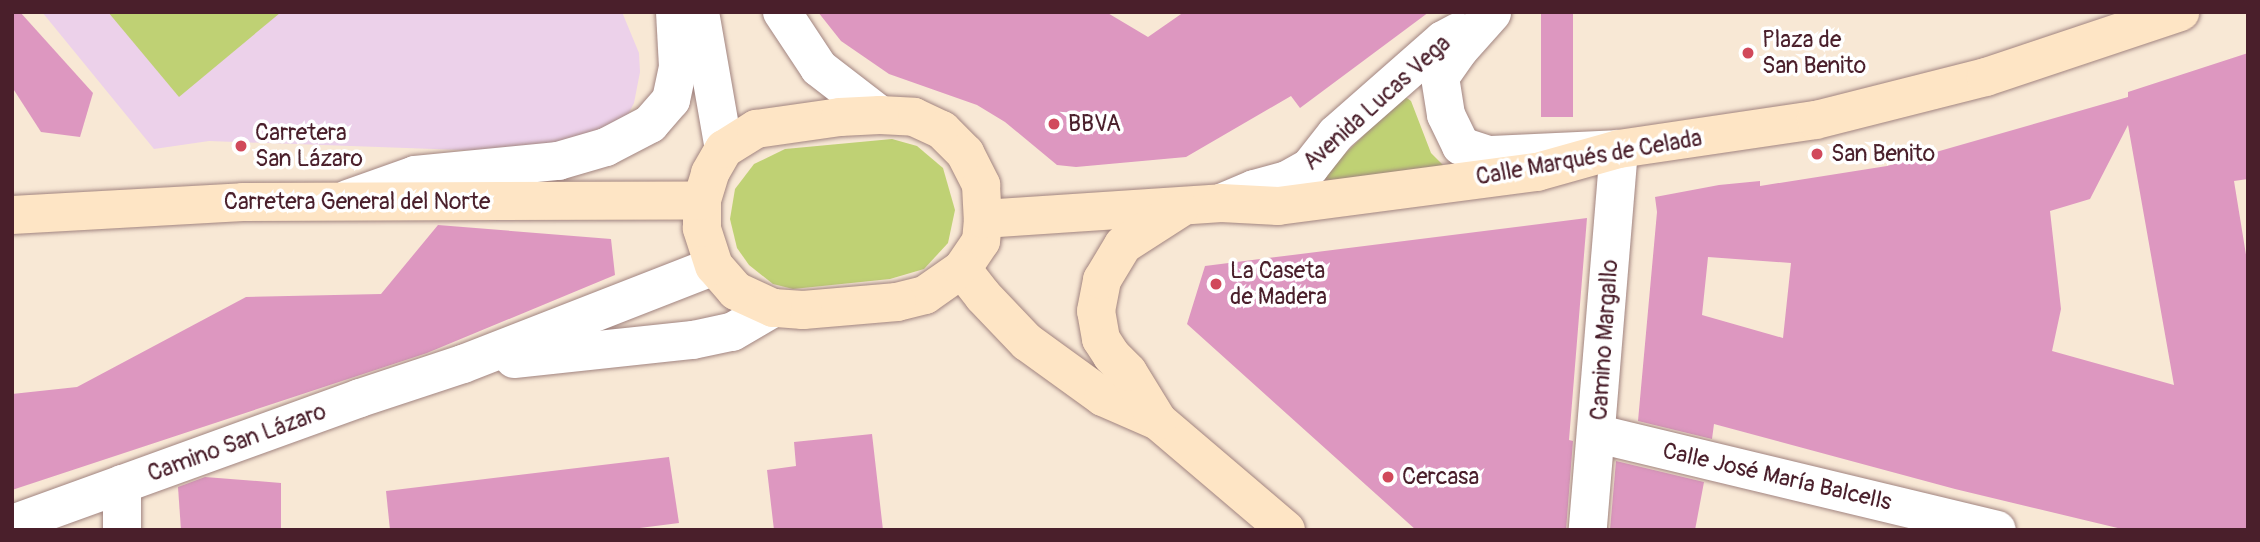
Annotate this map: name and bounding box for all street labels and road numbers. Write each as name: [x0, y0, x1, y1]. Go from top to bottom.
street label: Avenida Lucas Vega: [1298, 30, 1456, 176]
street label: Calle Marqués de Celada: [1474, 125, 1704, 191]
street label: Carretera General del Norte: [224, 188, 490, 216]
street label: Camino Margallo: [1586, 259, 1624, 421]
street label: Camino San Lázaro: [144, 398, 330, 488]
street label: Calle José María Balcells: [1660, 437, 1894, 517]

